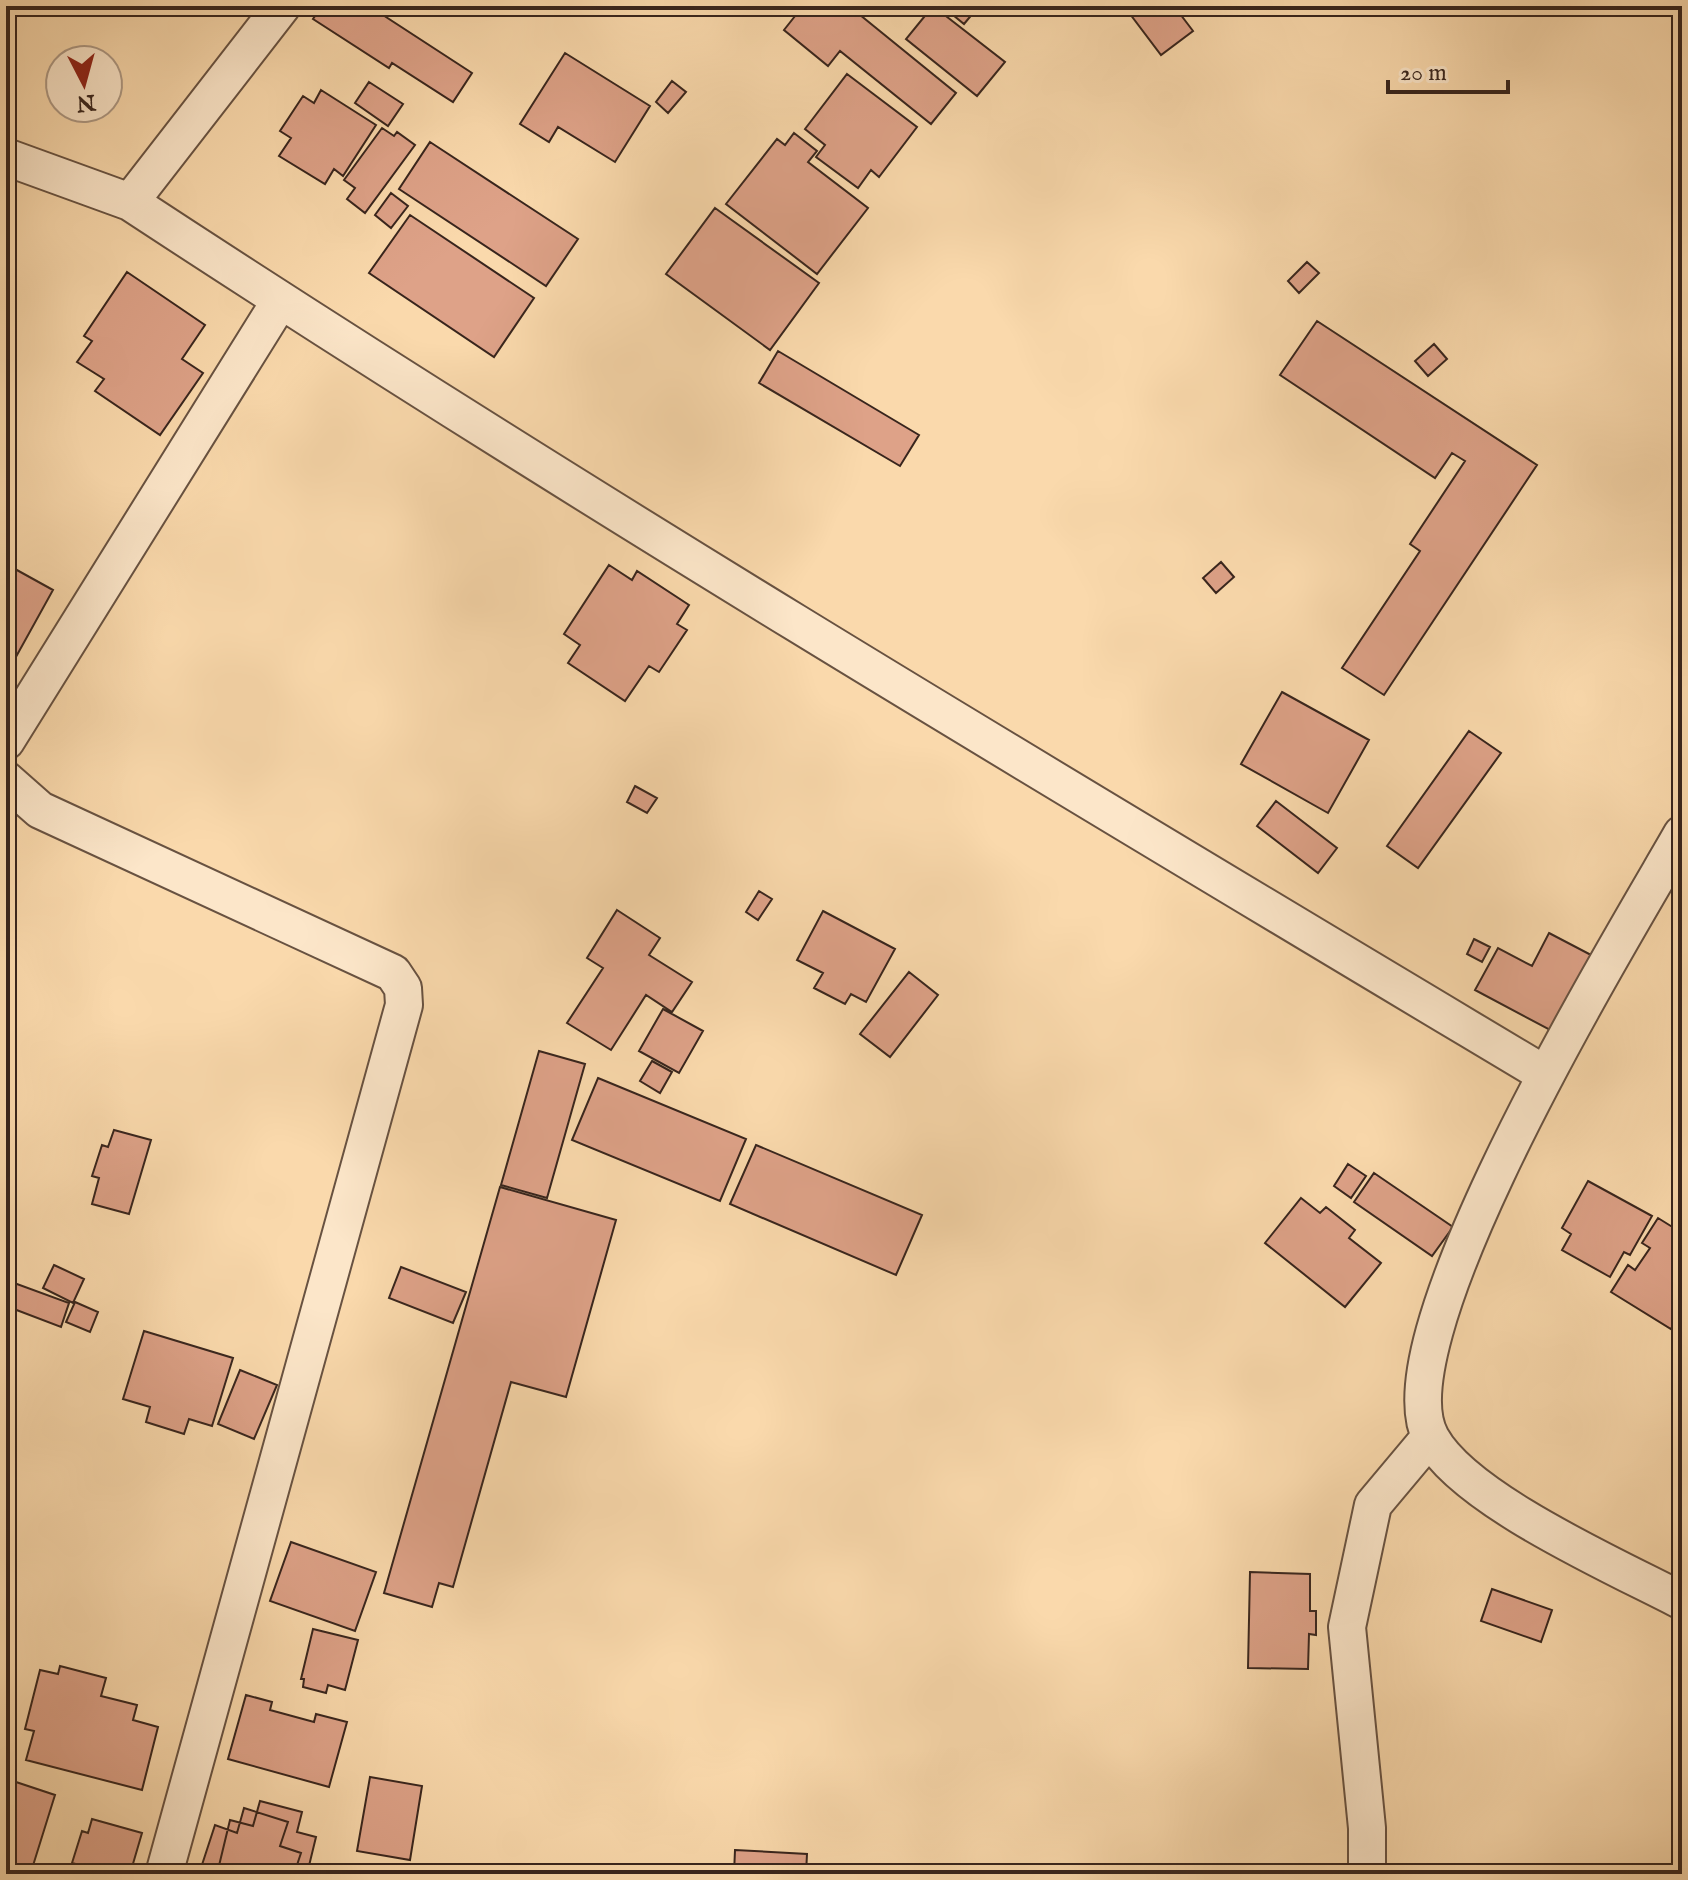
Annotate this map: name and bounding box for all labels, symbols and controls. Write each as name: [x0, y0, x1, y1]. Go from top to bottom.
north arrow: [44, 44, 124, 124]
scale bar: [1388, 44, 1508, 94]
text: 20 m: [1400, 58, 1447, 89]
text: N: [75, 87, 98, 117]

